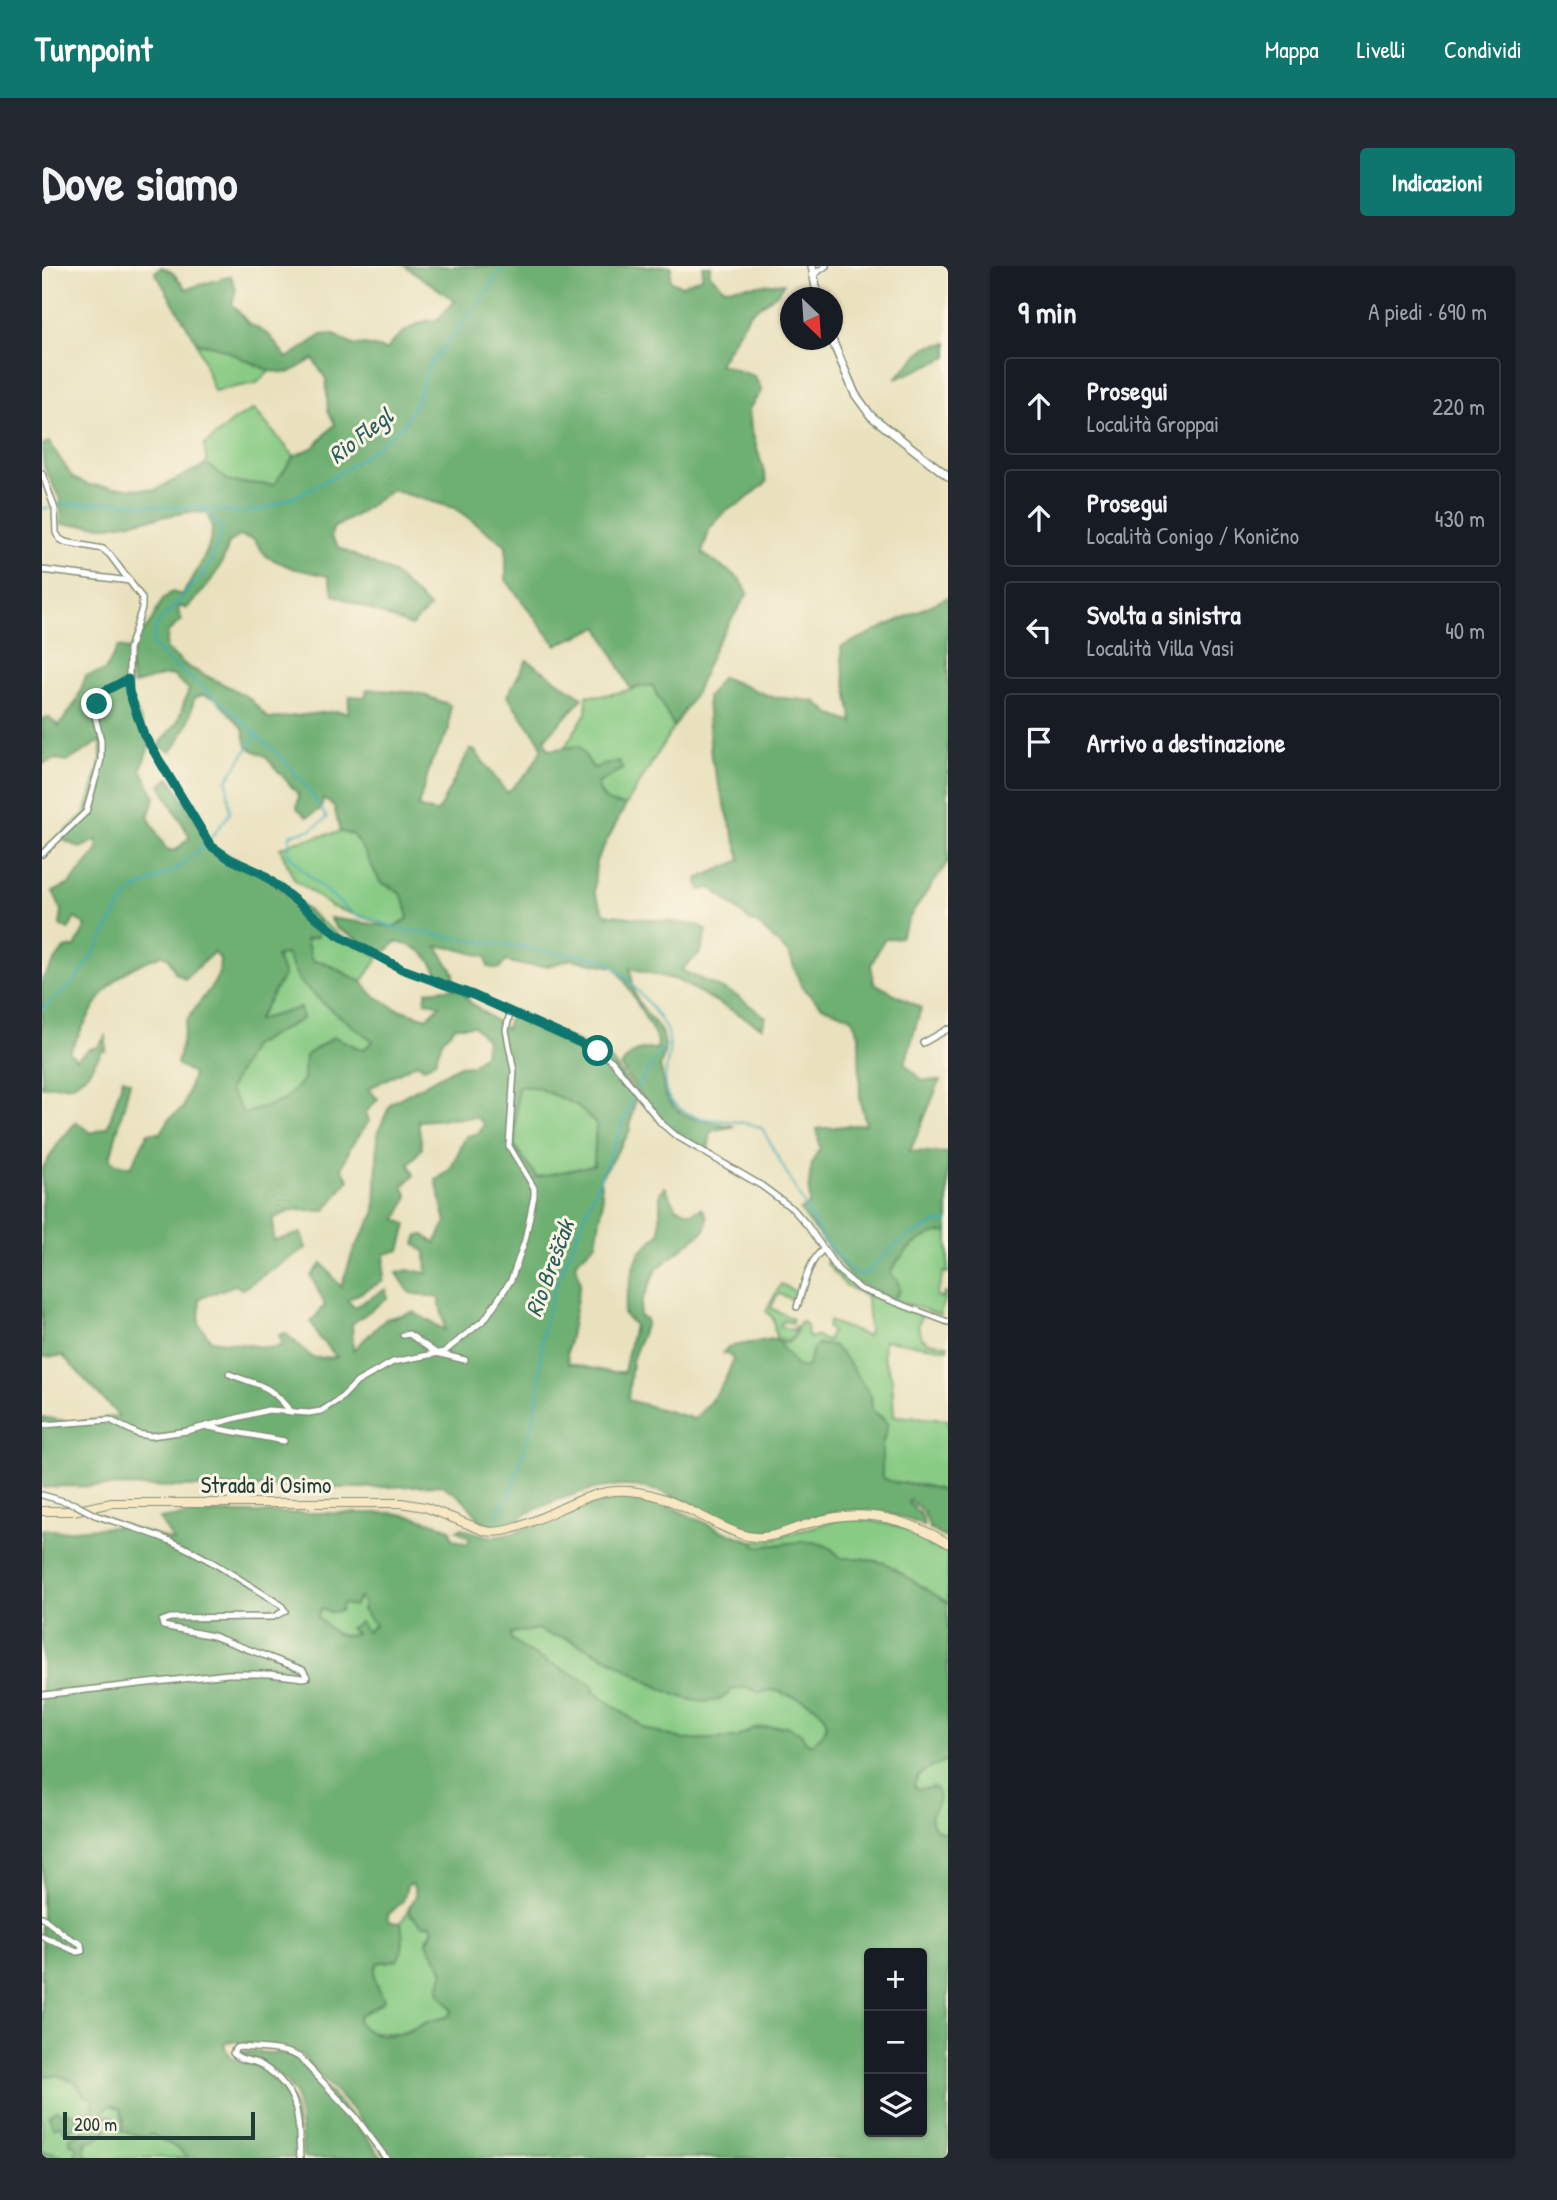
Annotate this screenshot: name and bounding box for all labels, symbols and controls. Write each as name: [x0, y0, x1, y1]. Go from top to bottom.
text: Turnpoint: [35, 27, 152, 71]
text: Mappa: [1265, 33, 1319, 65]
text: Livelli: [1357, 33, 1406, 65]
text: Condividi: [1444, 33, 1522, 65]
button: Indicazioni: [1360, 148, 1515, 216]
text: Dove siamo: [42, 149, 238, 215]
north arrow: [780, 287, 843, 350]
text: 9 min: [1018, 292, 1077, 332]
text: A piedi · 690 m: [1368, 296, 1487, 327]
text: Prosegui: [1087, 373, 1168, 408]
icon: ahead: [1020, 387, 1058, 425]
text: 220 m: [1432, 391, 1485, 422]
water label: Rio Flegl: [321, 399, 401, 471]
text: Località Groppai: [1087, 408, 1219, 439]
text: Prosegui: [1087, 485, 1168, 520]
icon: ahead: [1020, 499, 1058, 537]
text: 430 m: [1435, 503, 1485, 534]
text: Località Conigo / Konično: [1087, 520, 1299, 551]
text: Svolta a sinistra: [1087, 597, 1241, 632]
icon: left: [1020, 611, 1058, 649]
text: 40 m: [1445, 615, 1485, 646]
text: Località Villa Vasi: [1087, 632, 1235, 663]
route end: [81, 688, 112, 719]
icon: arrive: [1020, 723, 1058, 761]
text: Arrivo a destinazione: [1087, 725, 1285, 760]
route start: [582, 1035, 613, 1066]
water label: Rio Breščak: [517, 1213, 582, 1321]
street label: Strada di Osimo: [201, 1469, 331, 1500]
map controls: [864, 1948, 927, 2137]
button: +: [864, 1948, 927, 2011]
button: −: [864, 2011, 927, 2074]
button: layers: [864, 2074, 927, 2137]
scale bar: [63, 2109, 256, 2141]
text: 200 m: [74, 2111, 117, 2137]

